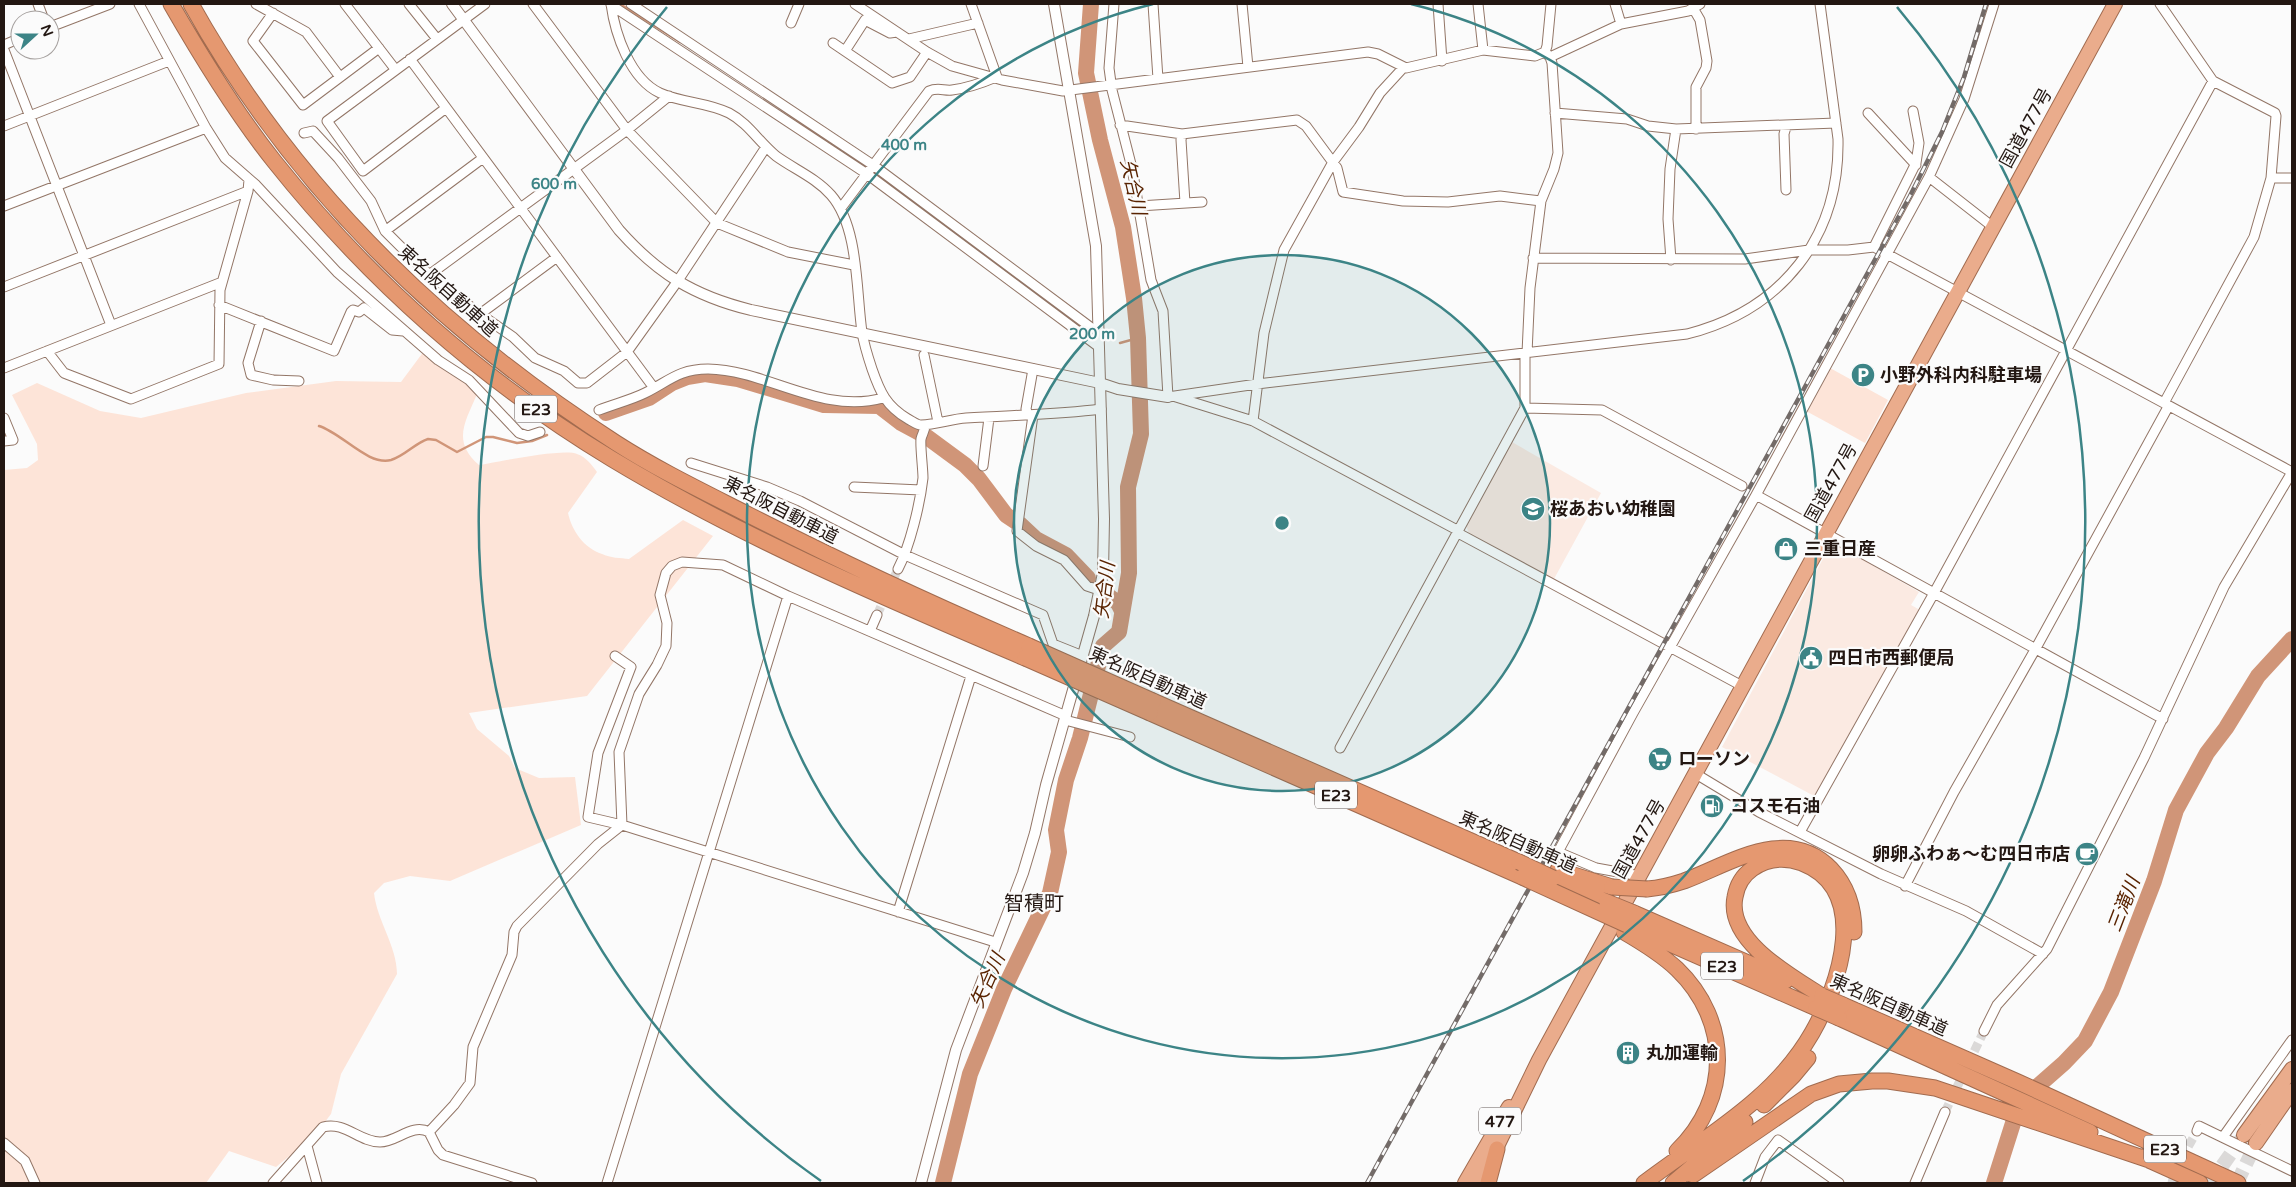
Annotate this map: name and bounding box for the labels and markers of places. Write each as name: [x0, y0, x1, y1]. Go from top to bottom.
parking icon: 小野外科内科駐車場: [1850, 362, 1876, 388]
place label: 小野外科内科駐車場: [1880, 364, 2042, 386]
school or university icon: 桜あおい幼稚園: [1520, 496, 1546, 522]
place label: 桜あおい幼稚園: [1550, 498, 1676, 520]
centre of rings: [1273, 514, 1291, 532]
shop icon: 三重日産: [1773, 536, 1799, 562]
place label: 三重日産: [1804, 538, 1876, 560]
public building icon: 四日市西郵便局: [1798, 645, 1824, 671]
place label: 四日市西郵便局: [1828, 647, 1954, 669]
supermarket icon: ローソン: [1647, 746, 1673, 772]
place label: ローソン: [1678, 748, 1750, 770]
fuel station icon: コスモ石油: [1699, 793, 1725, 819]
place label: コスモ石油: [1730, 795, 1820, 817]
cafe icon: 卵卵ふわぁ～む四日市店: [2074, 841, 2100, 867]
place label: 卵卵ふわぁ～む四日市店: [1872, 843, 2070, 865]
building icon: 丸加運輸: [1615, 1040, 1641, 1066]
place label: 丸加運輸: [1646, 1042, 1718, 1064]

